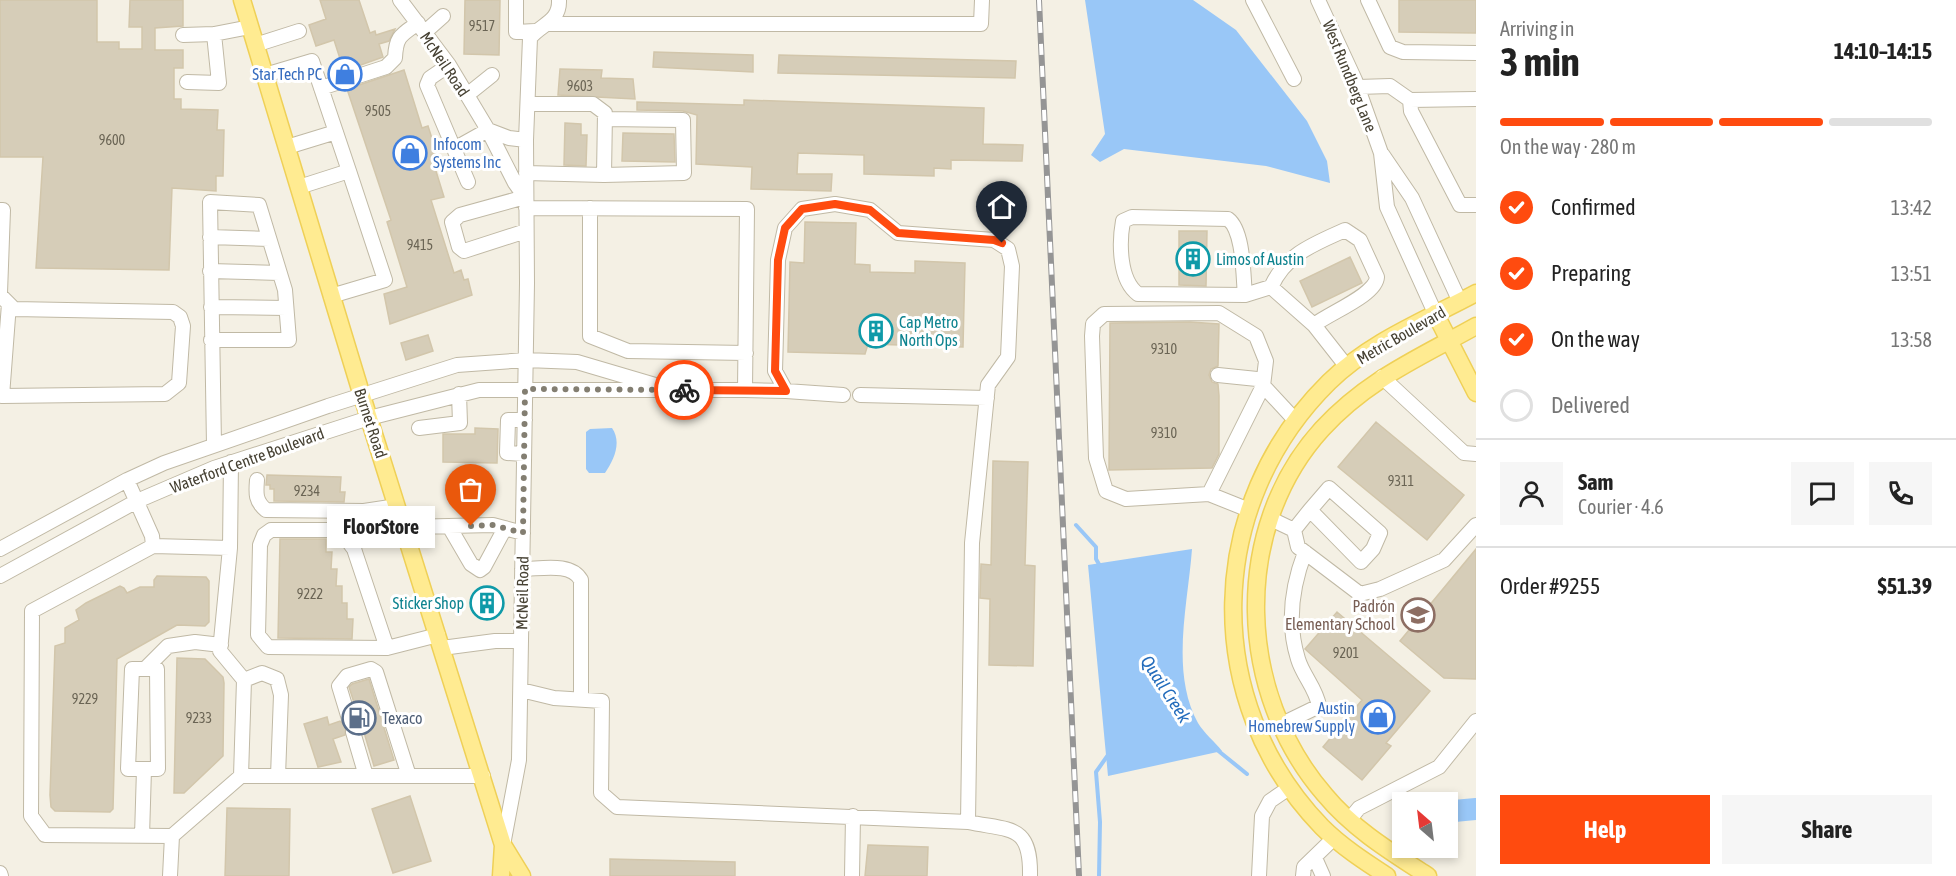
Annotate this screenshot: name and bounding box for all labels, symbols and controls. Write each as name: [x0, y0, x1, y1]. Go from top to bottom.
text: Arriving in: [1500, 17, 1574, 40]
house number: 9517: [469, 18, 495, 34]
street label: West Rundberg Lane: [1318, 18, 1381, 135]
street label: McNeil Road: [417, 28, 473, 100]
text: 14:10–14:15: [1834, 38, 1932, 64]
text: 3 min: [1500, 40, 1580, 84]
shop icon: Star Tech PC: [327, 56, 363, 92]
place label: Star Tech PC: [252, 65, 322, 83]
house number: 9603: [567, 78, 593, 94]
house number: 9505: [365, 103, 391, 119]
house number: 9600: [99, 132, 126, 148]
shop icon: Infocom Systems Inc: [392, 135, 428, 171]
place label: Infocom Systems Inc: [433, 135, 501, 172]
text: On the way · 280 m: [1500, 135, 1636, 158]
pin: [976, 181, 1027, 243]
icon: home: [985, 190, 1018, 223]
icon: check: [1500, 191, 1533, 224]
text: Confirmed: [1551, 194, 1636, 220]
text: 13:42: [1891, 196, 1932, 219]
house number: 9415: [407, 237, 433, 253]
building icon: Limos of Austin: [1175, 241, 1211, 277]
place label: Limos of Austin: [1216, 250, 1304, 268]
icon: check: [1500, 257, 1533, 290]
text: Preparing: [1551, 260, 1631, 286]
text: 13:51: [1891, 262, 1932, 285]
street label: Metric Boulevard: [1354, 302, 1448, 368]
building icon: Cap Metro North Ops: [858, 313, 894, 349]
place label: Cap Metro North Ops: [899, 313, 958, 350]
icon: check: [1500, 323, 1533, 356]
text: On the way: [1551, 326, 1640, 352]
text: 13:58: [1891, 328, 1932, 351]
house number: 9310: [1151, 341, 1178, 357]
courier: [654, 360, 714, 420]
icon: bike: [668, 374, 701, 407]
street label: Burnet Road: [351, 386, 391, 460]
text: Delivered: [1551, 392, 1630, 418]
street label: Waterford Centre Boulevard: [168, 424, 326, 496]
house number: 9310: [1151, 425, 1178, 441]
button: person: [1500, 462, 1563, 525]
button: chat: [1791, 462, 1854, 525]
button: phone: [1869, 462, 1932, 525]
pin: [445, 464, 496, 526]
text: Sam: [1578, 469, 1613, 495]
icon: bag: [454, 473, 487, 506]
house number: 9311: [1388, 473, 1414, 489]
house number: 9234: [294, 483, 321, 499]
text: Courier · 4.6: [1578, 495, 1664, 518]
callout: FloorStore: [327, 505, 435, 547]
text: FloorStore: [343, 515, 419, 538]
street label: McNeil Road: [512, 556, 532, 630]
text: Order #9255: [1500, 573, 1600, 599]
text: $51.39: [1877, 573, 1932, 599]
building icon: Sticker Shop: [469, 585, 505, 621]
house number: 9222: [297, 586, 323, 602]
place label: Sticker Shop: [393, 594, 464, 613]
place label: Padrón Elementary School: [1285, 597, 1396, 634]
school or university icon: Padrón Elementary School: [1400, 597, 1436, 633]
house number: 9201: [1333, 645, 1359, 661]
water label: Quail Creek: [1137, 652, 1196, 727]
house number: 9229: [72, 691, 98, 707]
place label: Austin Homebrew Supply: [1248, 699, 1355, 736]
shop icon: Austin Homebrew Supply: [1360, 699, 1396, 735]
fuel station icon: Texaco: [341, 700, 377, 736]
place label: Texaco: [382, 709, 423, 727]
house number: 9233: [186, 710, 212, 726]
north arrow: [1392, 792, 1458, 858]
map controls: [1392, 792, 1458, 858]
button: Help: [1500, 795, 1710, 864]
button: Share: [1722, 795, 1932, 864]

